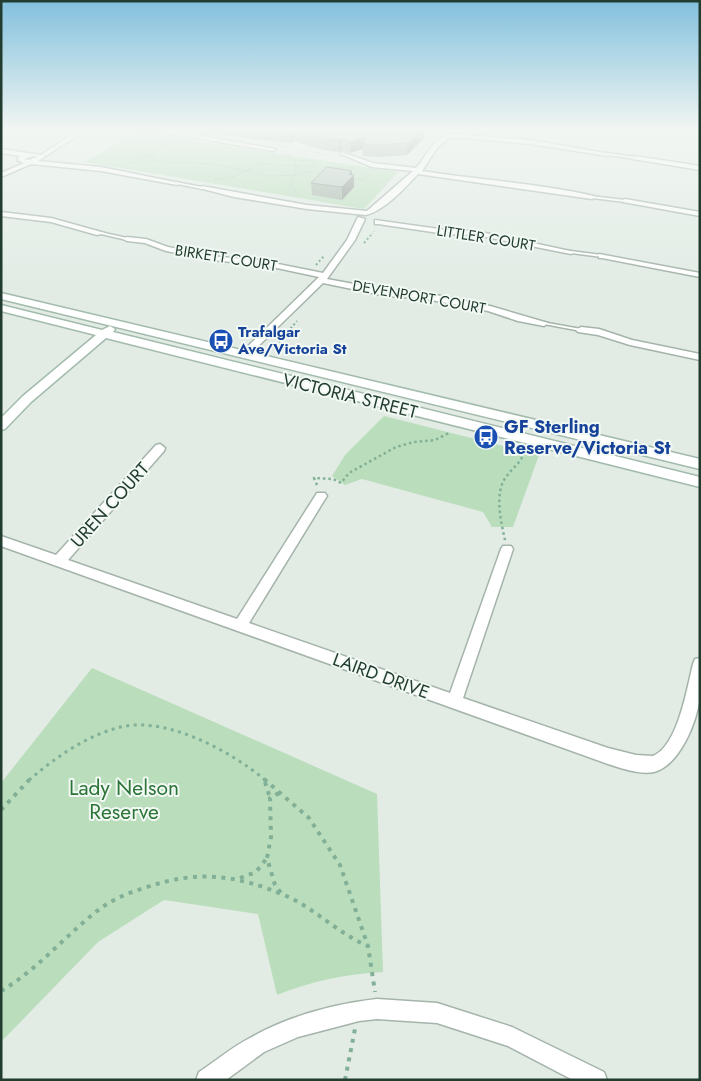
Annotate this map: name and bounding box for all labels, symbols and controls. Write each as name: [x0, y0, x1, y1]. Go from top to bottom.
street label: LITTLER COURT: [435, 219, 537, 257]
street label: BIRKETT COURT: [173, 239, 279, 277]
street label: DEVENPORT COURT: [351, 274, 487, 320]
place label: Trafalgar Ave/Victoria St: [237, 321, 347, 360]
bus stop icon: Trafalgar Ave/Victoria St: [208, 328, 234, 354]
street label: VICTORIA STREET: [280, 367, 421, 425]
place label: GF Sterling Reserve/Victoria St: [504, 414, 671, 461]
bus stop icon: GF Sterling Reserve/Victoria St: [473, 424, 499, 450]
street label: UREN COURT: [65, 456, 156, 553]
street label: LAIRD DRIVE: [329, 646, 433, 706]
park label: Lady Nelson Reserve: [69, 773, 179, 827]

